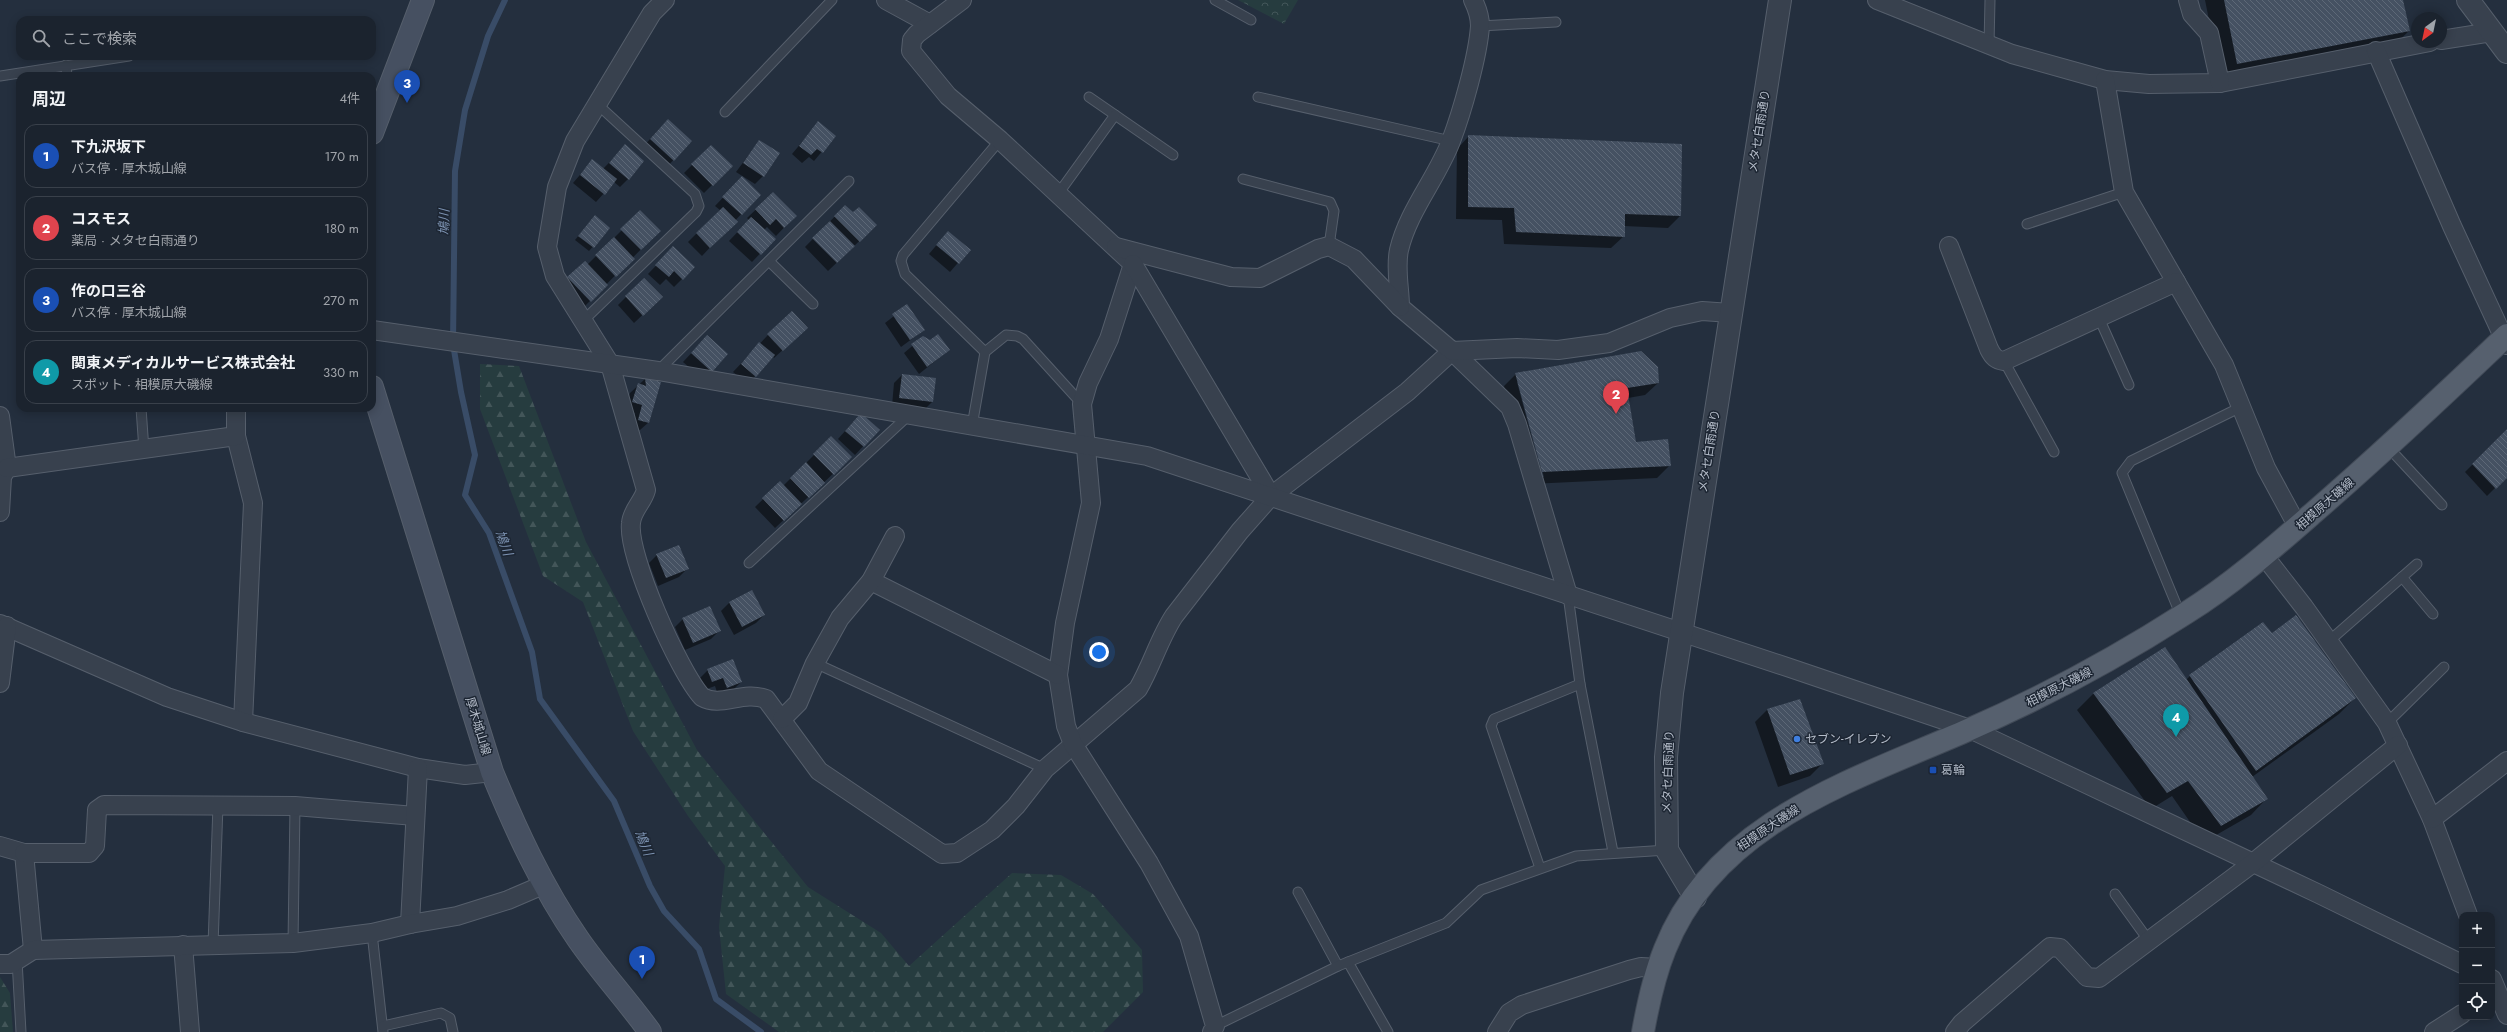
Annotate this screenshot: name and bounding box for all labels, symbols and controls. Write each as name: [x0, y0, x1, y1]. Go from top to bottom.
north arrow: [2411, 12, 2447, 48]
search box: [16, 16, 376, 60]
icon: search: [30, 27, 52, 49]
text: ここで検索: [62, 28, 137, 50]
pin: 3: [394, 70, 420, 103]
text: 周辺: [32, 87, 66, 111]
street label: メタセ白雨通り: [1744, 88, 1774, 174]
text: 4件: [339, 89, 360, 108]
text: 下九沢坂下: [71, 136, 146, 158]
text: 1: [43, 147, 49, 166]
text: 170 m: [324, 147, 359, 166]
text: バス停 · 厚木城山線: [71, 159, 187, 178]
water label: 鳩川: [434, 207, 454, 235]
text: コスモス: [71, 208, 131, 230]
text: 2: [42, 219, 50, 238]
text: 180 m: [324, 219, 359, 238]
text: 薬局 · メタセ白雨通り: [71, 231, 200, 250]
text: 作の口三谷: [71, 280, 146, 302]
text: 3: [42, 291, 50, 310]
text: 270 m: [323, 291, 359, 310]
text: バス停 · 厚木城山線: [71, 303, 187, 322]
text: 関東メディカルサービス株式会社: [71, 352, 295, 374]
text: 4: [41, 363, 51, 382]
text: 330 m: [323, 363, 359, 382]
text: スポット · 相模原大磯線: [71, 375, 213, 394]
pin: 2: [1603, 381, 1629, 414]
street label: メタセ白雨通り: [1694, 408, 1724, 494]
street label: 相模原大磯線: [2292, 474, 2358, 534]
water label: 鳩川: [490, 527, 518, 560]
your location: [1089, 642, 1109, 662]
street label: 相模原大磯線: [2023, 663, 2095, 711]
street label: 厚木城山線: [461, 695, 495, 757]
pin: 4: [2163, 704, 2189, 737]
street label: メタセ白雨通り: [1658, 730, 1678, 814]
place label: セブン-イレブン: [1805, 730, 1892, 748]
marker: セブン-イレブン: [1792, 734, 1802, 744]
place label: 葛輪: [1941, 761, 1965, 779]
marker: 葛輪: [1928, 765, 1938, 775]
street label: 相模原大磯線: [1733, 800, 1803, 856]
water label: 鳩川: [630, 827, 659, 861]
map controls: [2459, 912, 2495, 1020]
button: +: [2459, 912, 2495, 948]
pin: 1: [629, 946, 655, 979]
button: −: [2459, 948, 2495, 984]
button: locate: [2459, 984, 2495, 1020]

